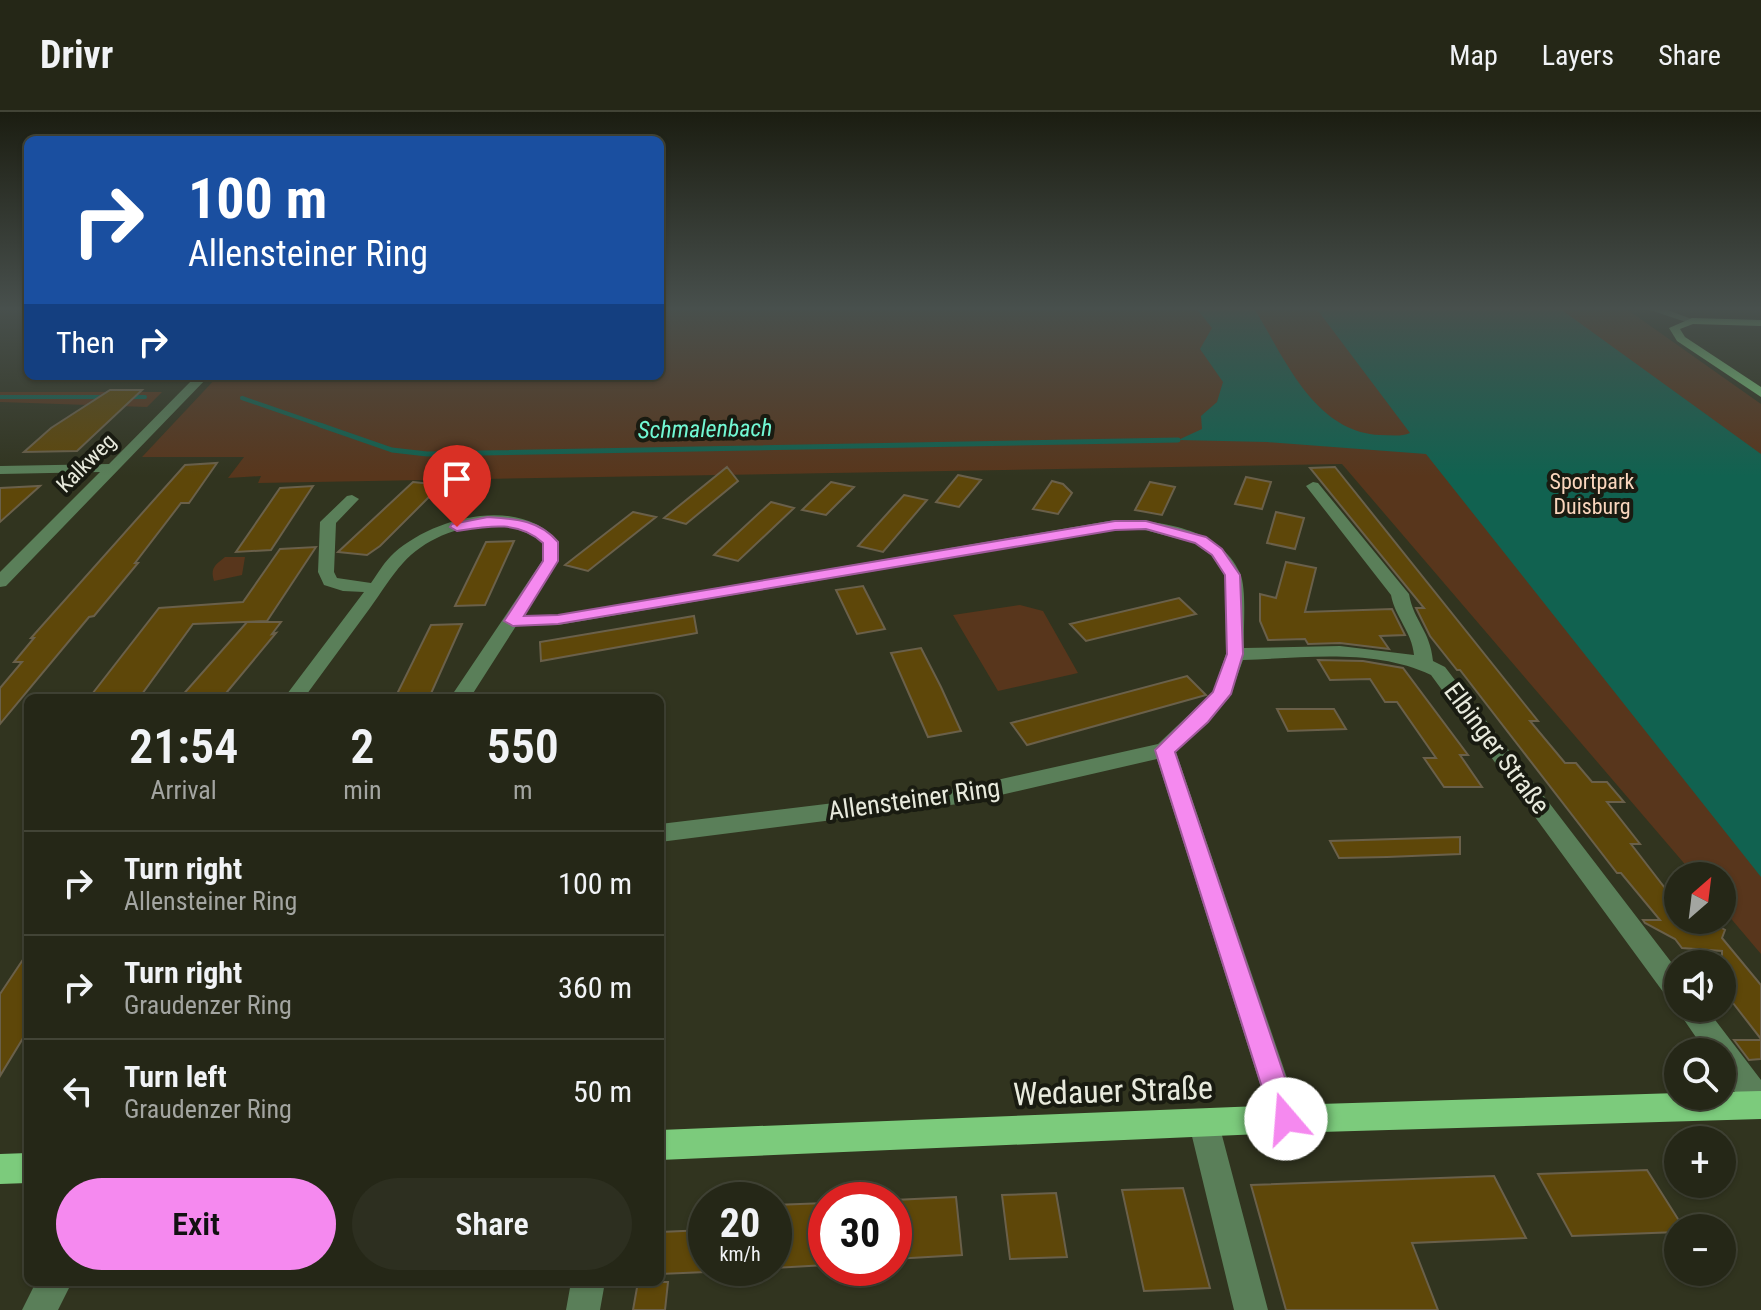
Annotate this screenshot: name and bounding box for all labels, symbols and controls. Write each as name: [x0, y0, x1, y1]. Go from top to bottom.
text: Drivr: [40, 33, 113, 77]
text: Map: [1449, 39, 1498, 72]
text: Layers: [1542, 39, 1614, 72]
text: Share: [1658, 39, 1721, 72]
text: 100 m: [188, 166, 327, 232]
icon: right: [56, 168, 160, 272]
text: Allensteiner Ring: [188, 233, 428, 275]
icon: right: [131, 320, 175, 364]
text: Then: [56, 325, 115, 360]
water label: Schmalenbach: [637, 414, 773, 444]
street label: Kalkweg: [51, 428, 121, 498]
pin: [423, 445, 491, 527]
icon: arrive: [435, 457, 479, 501]
park label: Sportpark Duisburg: [1549, 469, 1635, 519]
street label: Elbinger Straße: [1438, 677, 1556, 819]
text: 21:54: [129, 718, 238, 775]
text: 2: [350, 718, 374, 775]
text: 550: [487, 718, 559, 775]
street label: Allensteiner Ring: [826, 772, 1002, 826]
text: Arrival: [151, 775, 217, 805]
text: min: [343, 775, 381, 805]
text: m: [513, 775, 533, 805]
text: Turn right: [124, 851, 242, 886]
icon: right: [56, 861, 100, 905]
north arrow: [1664, 862, 1736, 934]
map controls: [1664, 862, 1736, 1286]
text: 100 m: [558, 866, 632, 901]
text: Allensteiner Ring: [124, 886, 297, 916]
button: sound: [1664, 950, 1736, 1022]
text: Turn right: [124, 955, 242, 990]
icon: right: [56, 965, 100, 1009]
text: 360 m: [558, 970, 632, 1005]
text: Graudenzer Ring: [124, 990, 292, 1020]
button: search: [1664, 1038, 1736, 1110]
text: Turn left: [124, 1059, 227, 1094]
icon: left: [56, 1069, 100, 1113]
street label: Wedauer Straße: [1012, 1069, 1214, 1113]
text: 50 m: [573, 1074, 632, 1109]
position arrow: [1244, 1077, 1328, 1161]
text: Graudenzer Ring: [124, 1094, 292, 1124]
button: +: [1664, 1126, 1736, 1198]
button: Exit: [56, 1178, 336, 1270]
button: Share: [352, 1178, 632, 1270]
speed limit sign: 30: [808, 1182, 912, 1286]
text: 20: [720, 1200, 760, 1247]
button: −: [1664, 1214, 1736, 1286]
text: km/h: [719, 1242, 761, 1266]

